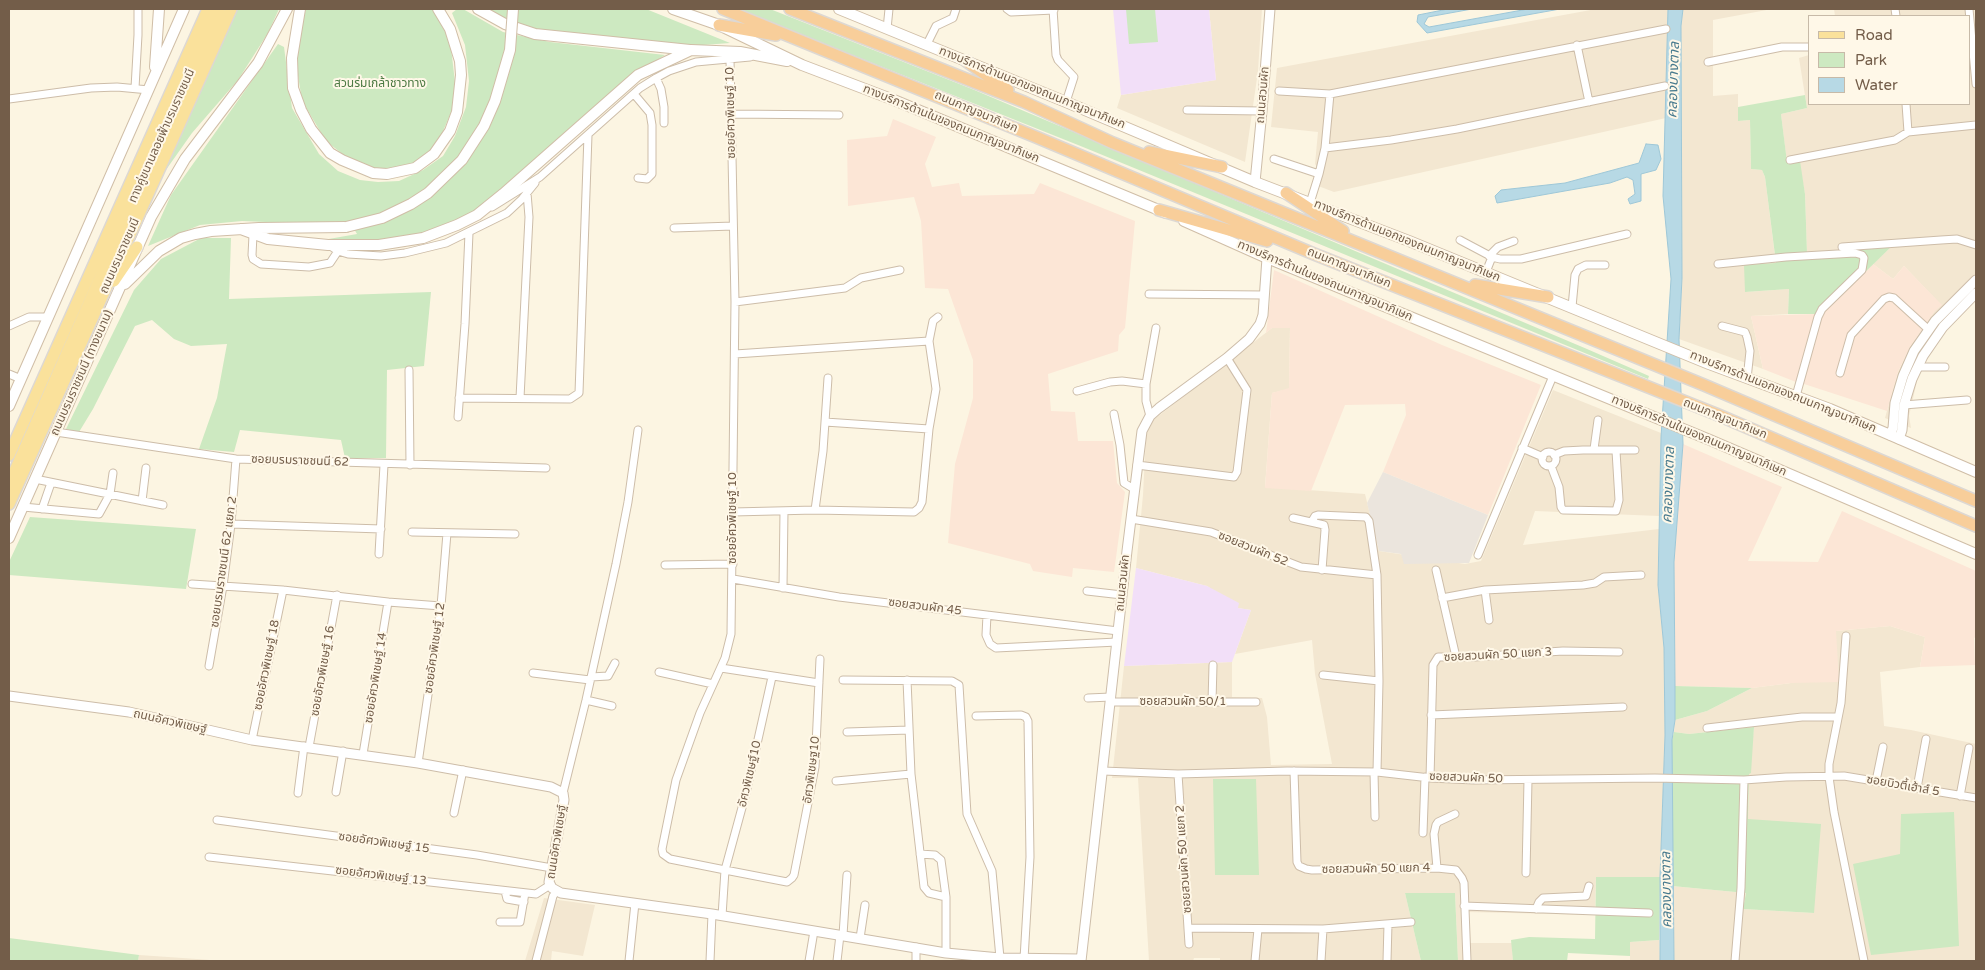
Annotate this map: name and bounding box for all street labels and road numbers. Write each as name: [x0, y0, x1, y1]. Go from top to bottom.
street label: ทางบริการด้านนอกของถนนกาญจนาภิเษก: [937, 44, 1127, 132]
street label: ถนนสวนผัก: [1253, 66, 1273, 124]
street label: ทางคู่ขนานลอยฟ้าบรมราชชนนี: [126, 67, 198, 205]
street label: ซอยอัศวพิเชษฐ์ 10: [723, 67, 739, 159]
street label: ทางบริการด้านในของถนนกาญจนาภิเษก: [861, 82, 1041, 166]
street label: ถนนกาญจนาภิเษก: [932, 88, 1020, 136]
street label: ทางบริการด้านนอกของถนนกาญจนาภิเษก: [1312, 197, 1502, 285]
street label: ถนนบรมราชชนนี: [97, 216, 143, 296]
street label: ทางบริการด้านในของถนนกาญจนาภิเษก: [1235, 237, 1415, 325]
street label: ถนนกาญจนาภิเษก: [1305, 245, 1393, 291]
street label: ถนนบรมราชชนนี (ทางขนาน): [48, 308, 116, 438]
street label: ทางบริการด้านนอกของถนนกาญจนาภิเษก: [1688, 348, 1878, 436]
street label: ทางบริการด้านในของถนนกาญจนาภิเษก: [1609, 392, 1789, 480]
street label: ถนนกาญจนาภิเษก: [1681, 396, 1769, 442]
street label: ซอยบรมราชชนนี 62: [251, 452, 349, 470]
street label: ซอยอัศวพิเชษฐ์ 10: [726, 472, 740, 564]
street label: ซอยบรมราชชนนี 62 แยก 2: [208, 495, 240, 629]
street label: ซอยสวนผัก 52: [1216, 528, 1290, 570]
street label: ถนนสวนผัก: [1113, 554, 1133, 612]
street label: ซอยสวนผัก 45: [887, 595, 963, 619]
street label: ซอยอัศวพิเชษฐ์ 12: [421, 602, 449, 694]
street label: ซอยอัศวพิเชษฐ์ 18: [251, 619, 283, 711]
street label: ซอยอัศวพิเชษฐ์ 16: [308, 625, 338, 717]
street label: ซอยอัศวพิเชษฐ์ 14: [362, 632, 390, 724]
street label: ซอยสวนผัก 50 แยก 3: [1443, 645, 1553, 665]
street label: ซอยสวนผัก 50/1: [1140, 695, 1226, 709]
street label: ถนนอัศวพิเชษฐ์: [132, 707, 208, 737]
street label: อัศวพิเชษฐ10: [801, 735, 823, 805]
street label: อัศวพิเชษฐ์10: [735, 739, 765, 809]
street label: ซอยสวนผัก 50: [1429, 770, 1503, 786]
street label: ซอยบิวตี้เฮ้าส์ 5: [1865, 772, 1941, 800]
street label: ถนนอัศวพิเชษฐ์: [544, 804, 570, 880]
street label: ซอยสวนผัก 50 แยก 2: [1173, 804, 1195, 914]
street label: ซอยอัศวพิเชษฐ์ 15: [338, 829, 430, 857]
street label: ซอยสวนผัก 50 แยก 4: [1322, 861, 1430, 877]
street label: ซอยอัศวพิเชษฐ์ 13: [335, 863, 427, 889]

